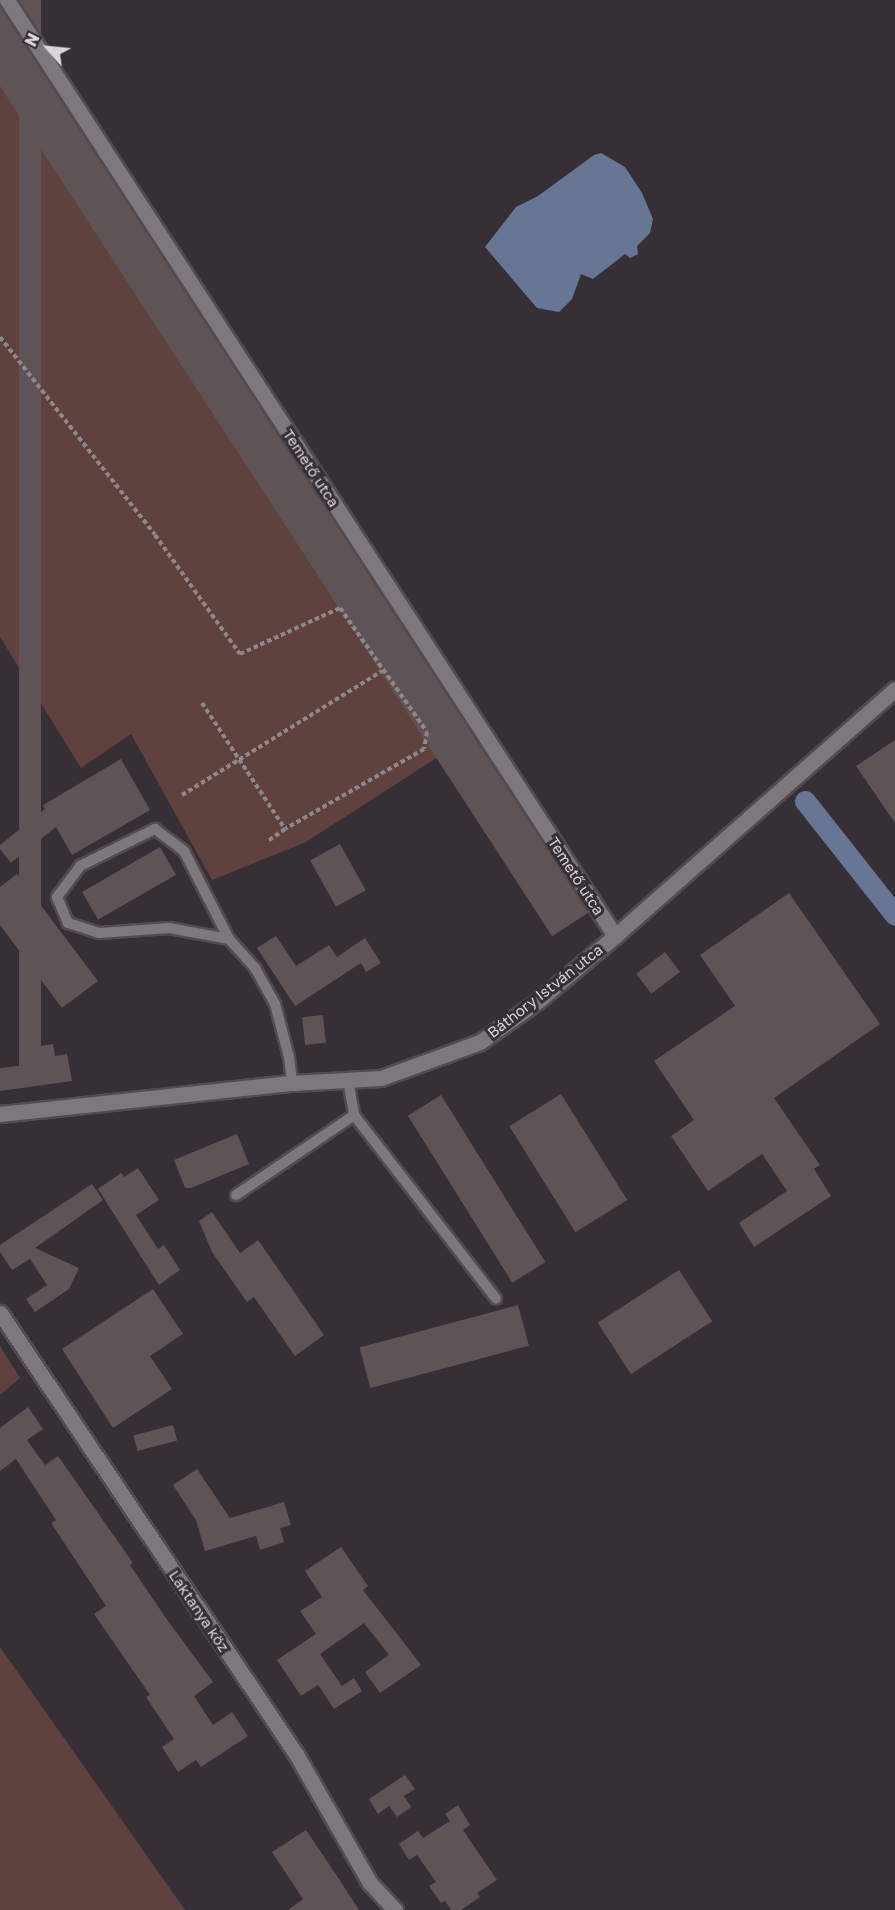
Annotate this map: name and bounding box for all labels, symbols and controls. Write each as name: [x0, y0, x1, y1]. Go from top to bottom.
north arrow: [18, 18, 78, 78]
text: N: [20, 30, 44, 50]
street label: Temető utca: [279, 426, 343, 510]
street label: Temető utca: [544, 834, 608, 918]
street label: Báthory István utca: [484, 940, 606, 1042]
street label: Laktanya köz: [165, 1567, 233, 1655]

